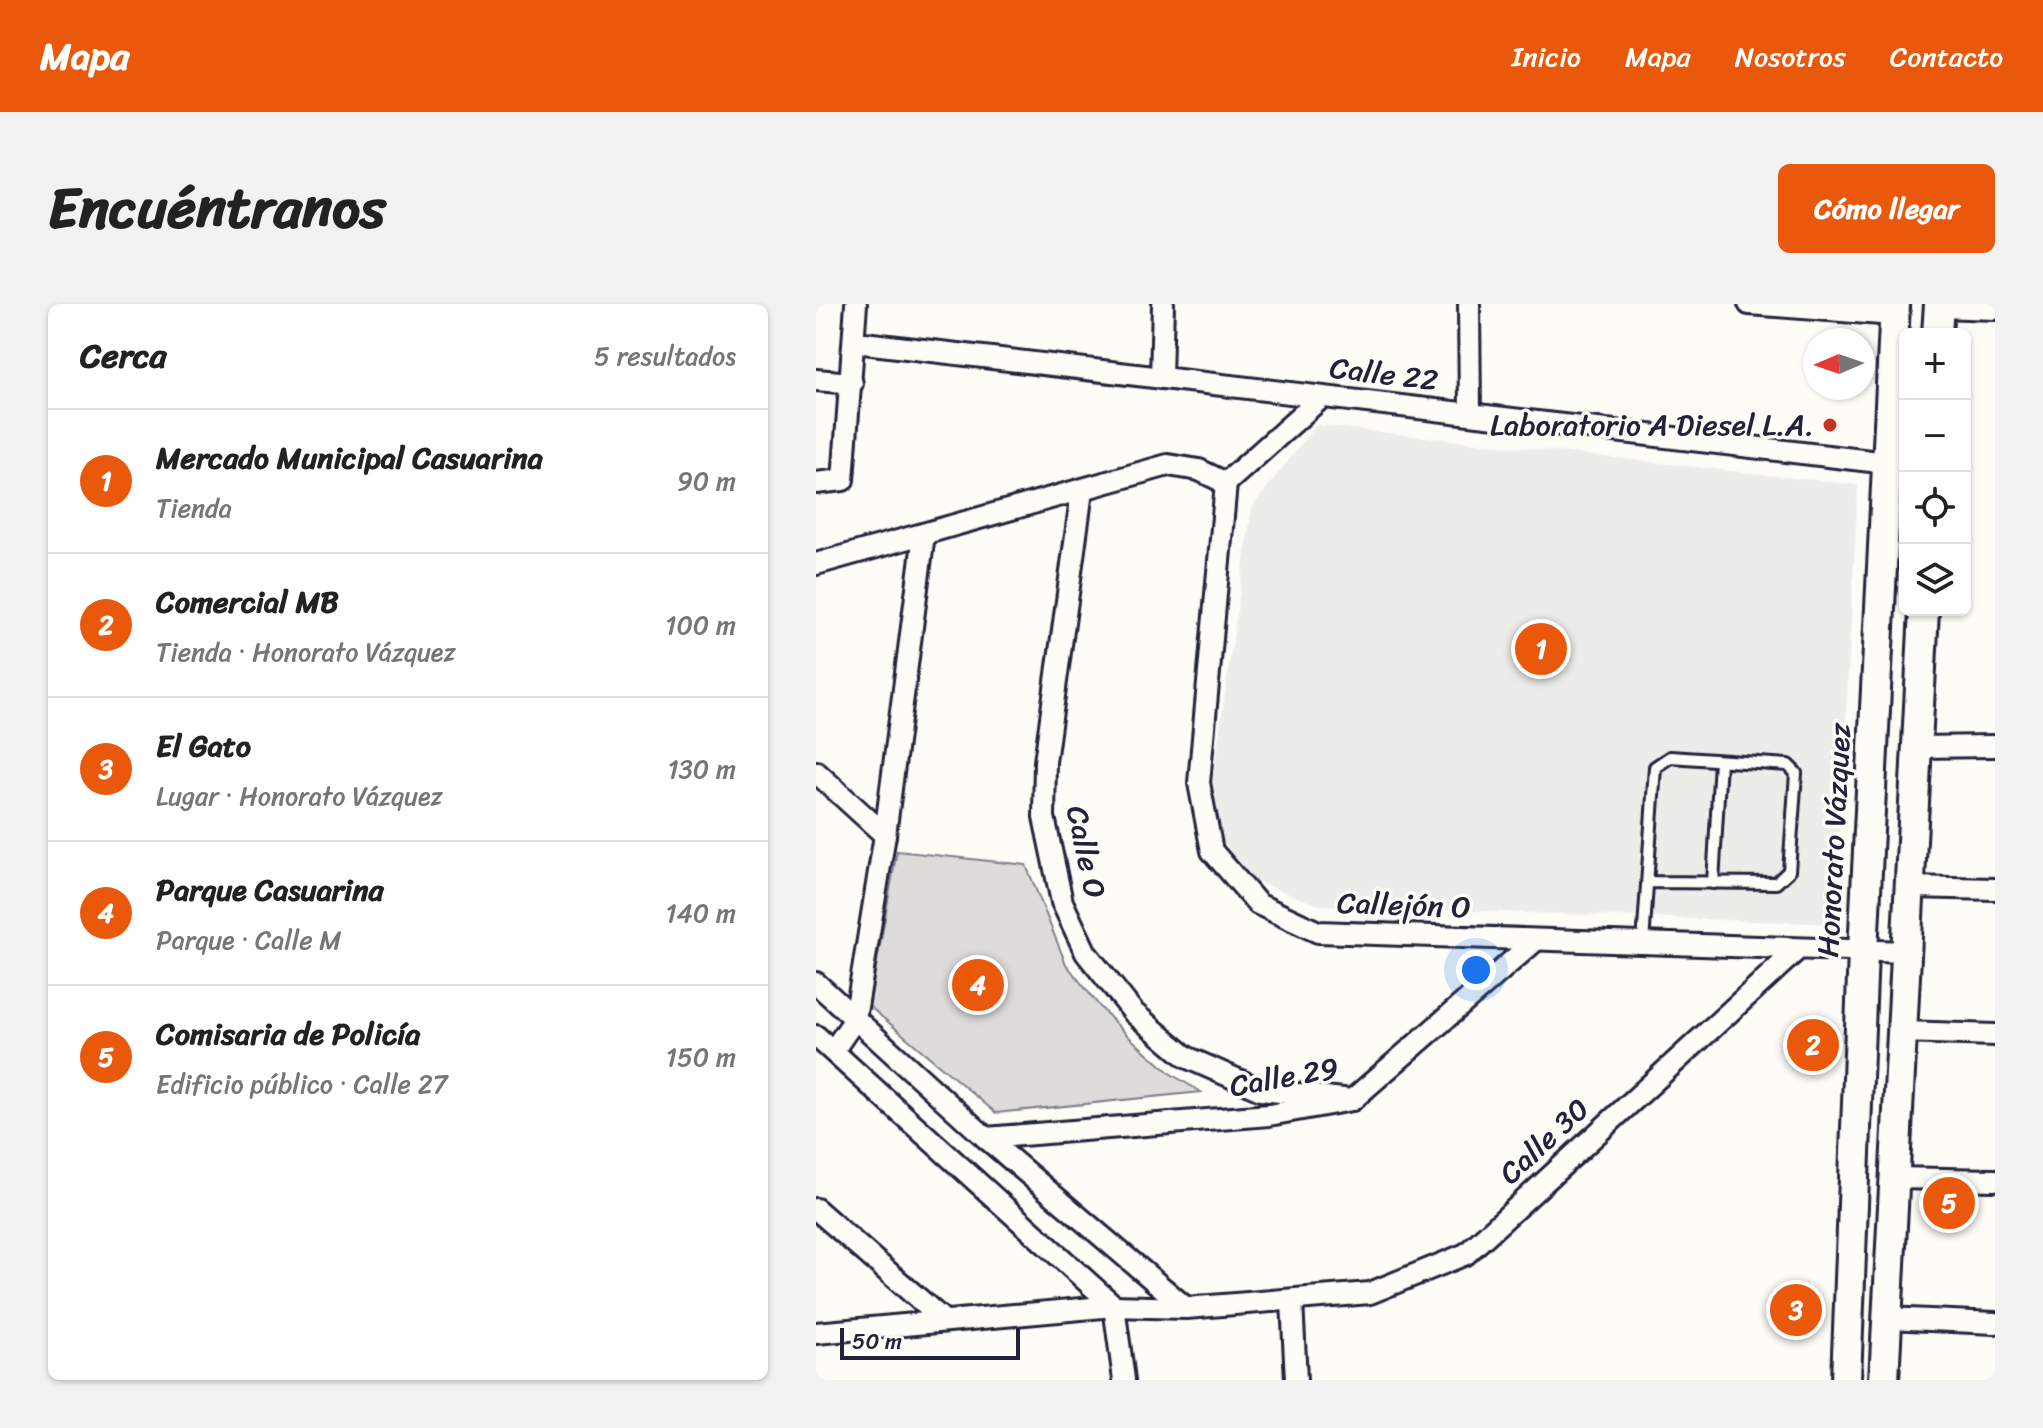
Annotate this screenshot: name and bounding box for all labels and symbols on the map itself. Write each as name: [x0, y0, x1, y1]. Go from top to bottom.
north arrow: [1803, 328, 1875, 400]
street label: Calle 22: [1327, 341, 1441, 407]
place label: Laboratorio A Diesel L.A.: [1490, 398, 1814, 452]
marker: Laboratorio A Diesel L.A.: [1821, 416, 1839, 434]
pin: 1: [1515, 619, 1567, 679]
street label: Honorato Vázquez: [1801, 721, 1867, 959]
street label: Calle O: [1050, 801, 1122, 903]
street label: Callejón O: [1336, 876, 1472, 934]
your location: [1456, 950, 1496, 990]
pin: 4: [952, 955, 1004, 1015]
pin: 2: [1787, 1015, 1839, 1075]
street label: Calle 29: [1225, 1041, 1343, 1113]
street label: Calle 30: [1486, 1084, 1602, 1198]
pin: 5: [1923, 1173, 1975, 1233]
pin: 3: [1770, 1280, 1822, 1340]
scale bar: [840, 1324, 1020, 1360]

